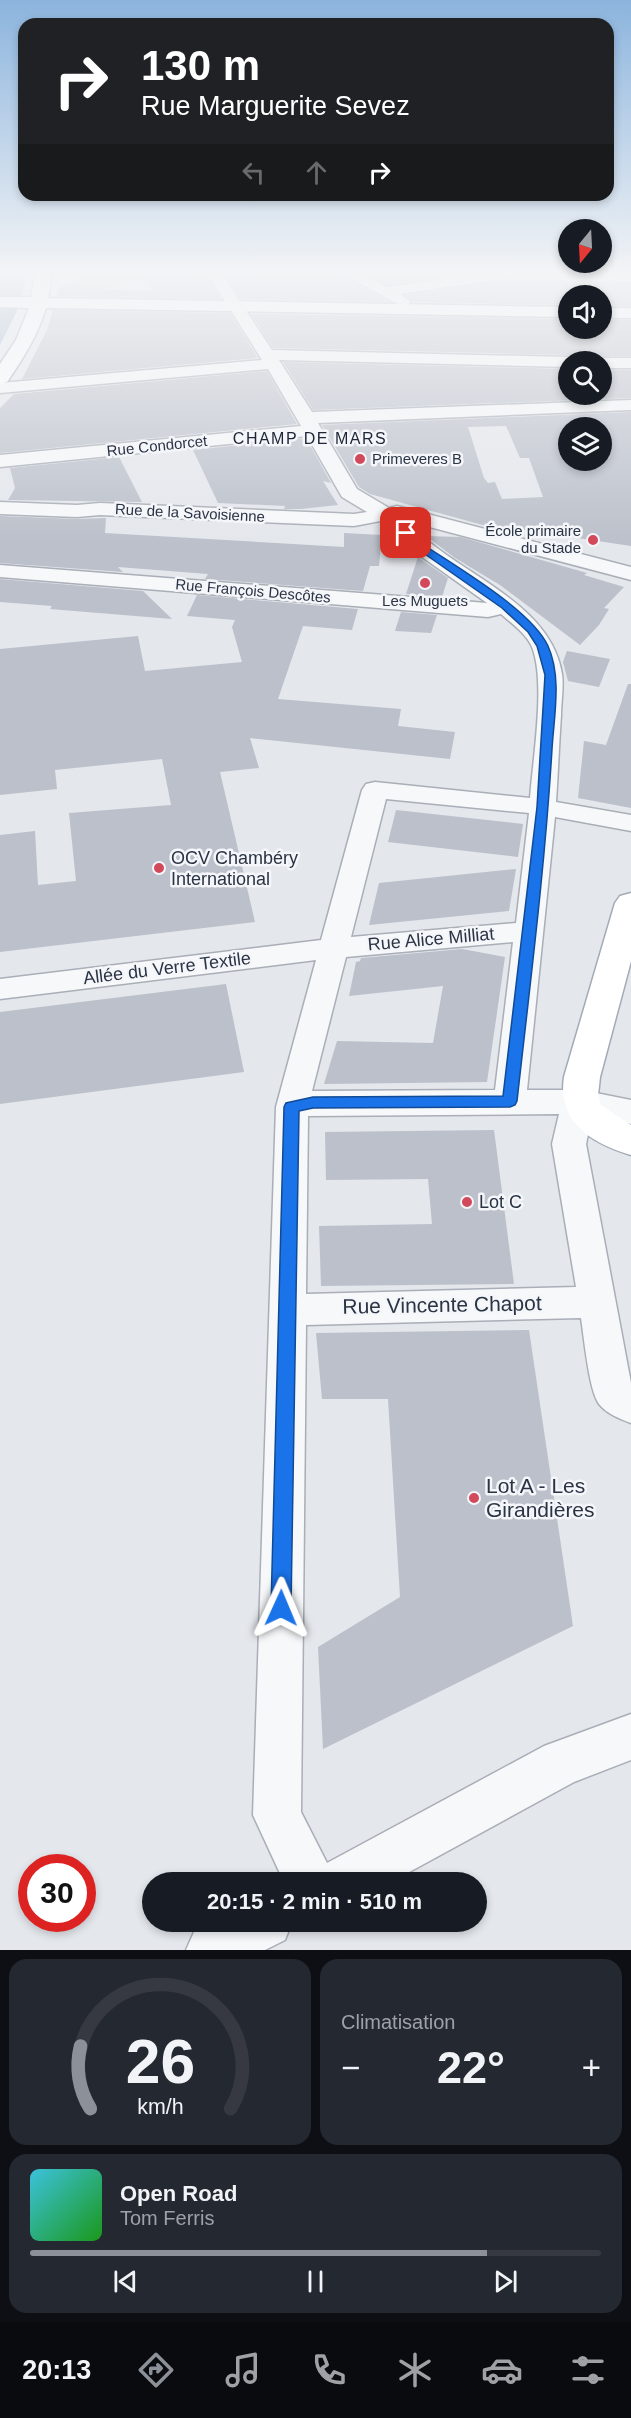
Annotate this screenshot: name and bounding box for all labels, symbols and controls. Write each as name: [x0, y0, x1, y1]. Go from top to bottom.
icon: right: [42, 42, 120, 120]
text: 130 m: [141, 42, 260, 89]
text: Rue Marguerite Sevez: [141, 91, 410, 121]
icon: left: [237, 156, 270, 189]
icon: ahead: [300, 156, 333, 189]
icon: right: [363, 156, 396, 189]
north arrow: [558, 219, 612, 273]
map controls: [558, 219, 612, 471]
button: sound: [558, 285, 612, 339]
button: search: [558, 351, 612, 405]
button: layers: [558, 417, 612, 471]
district label: CHAMP DE MARS: [233, 430, 387, 447]
street label: Rue Condorcet: [106, 432, 209, 459]
place label: Primeveres B: [372, 450, 462, 467]
marker: Primeveres B: [353, 452, 367, 466]
street label: Rue de la Savoisienne: [115, 500, 265, 525]
pin: [380, 507, 431, 558]
icon: arrive: [389, 516, 422, 549]
place label: École primaire du Stade: [485, 522, 581, 556]
marker: École primaire du Stade: [586, 533, 600, 547]
street label: Rue François Descôtes: [175, 575, 331, 606]
marker: Les Muguets: [418, 576, 432, 590]
place label: Les Muguets: [382, 592, 468, 609]
place label: OCV Chambéry International: [171, 848, 298, 889]
marker: OCV Chambéry International: [152, 861, 166, 875]
street label: Rue Alice Milliat: [367, 924, 495, 954]
street label: Allée du Verre Textile: [82, 948, 252, 988]
place label: Lot C: [479, 1192, 522, 1212]
marker: Lot C: [460, 1195, 474, 1209]
street label: Rue Vincente Chapot: [342, 1291, 542, 1318]
place label: Lot A - Les Girandières: [486, 1474, 595, 1521]
marker: Lot A - Les Girandières: [467, 1491, 481, 1505]
position arrow: [249, 1576, 313, 1640]
speed limit sign: 30: [18, 1854, 96, 1932]
text: 20:15 · 2 min · 510 m: [207, 1889, 422, 1914]
text: Climatisation: [341, 2011, 455, 2033]
text: 26: [125, 2027, 195, 2096]
text: 22°: [437, 2042, 505, 2093]
text: −: [341, 2049, 360, 2086]
text: +: [582, 2049, 601, 2086]
text: km/h: [137, 2095, 183, 2119]
text: Open Road: [120, 2181, 237, 2206]
text: Tom Ferris: [120, 2207, 214, 2229]
icon: previous: [109, 2265, 142, 2298]
icon: pause: [299, 2265, 332, 2298]
icon: next: [489, 2265, 522, 2298]
icon: directions: [135, 2349, 177, 2391]
icon: music: [222, 2349, 264, 2391]
icon: phone: [308, 2349, 350, 2391]
icon: climate: [394, 2349, 436, 2391]
icon: car: [481, 2349, 523, 2391]
icon: filters: [567, 2349, 609, 2391]
text: 20:13: [22, 2355, 91, 2385]

